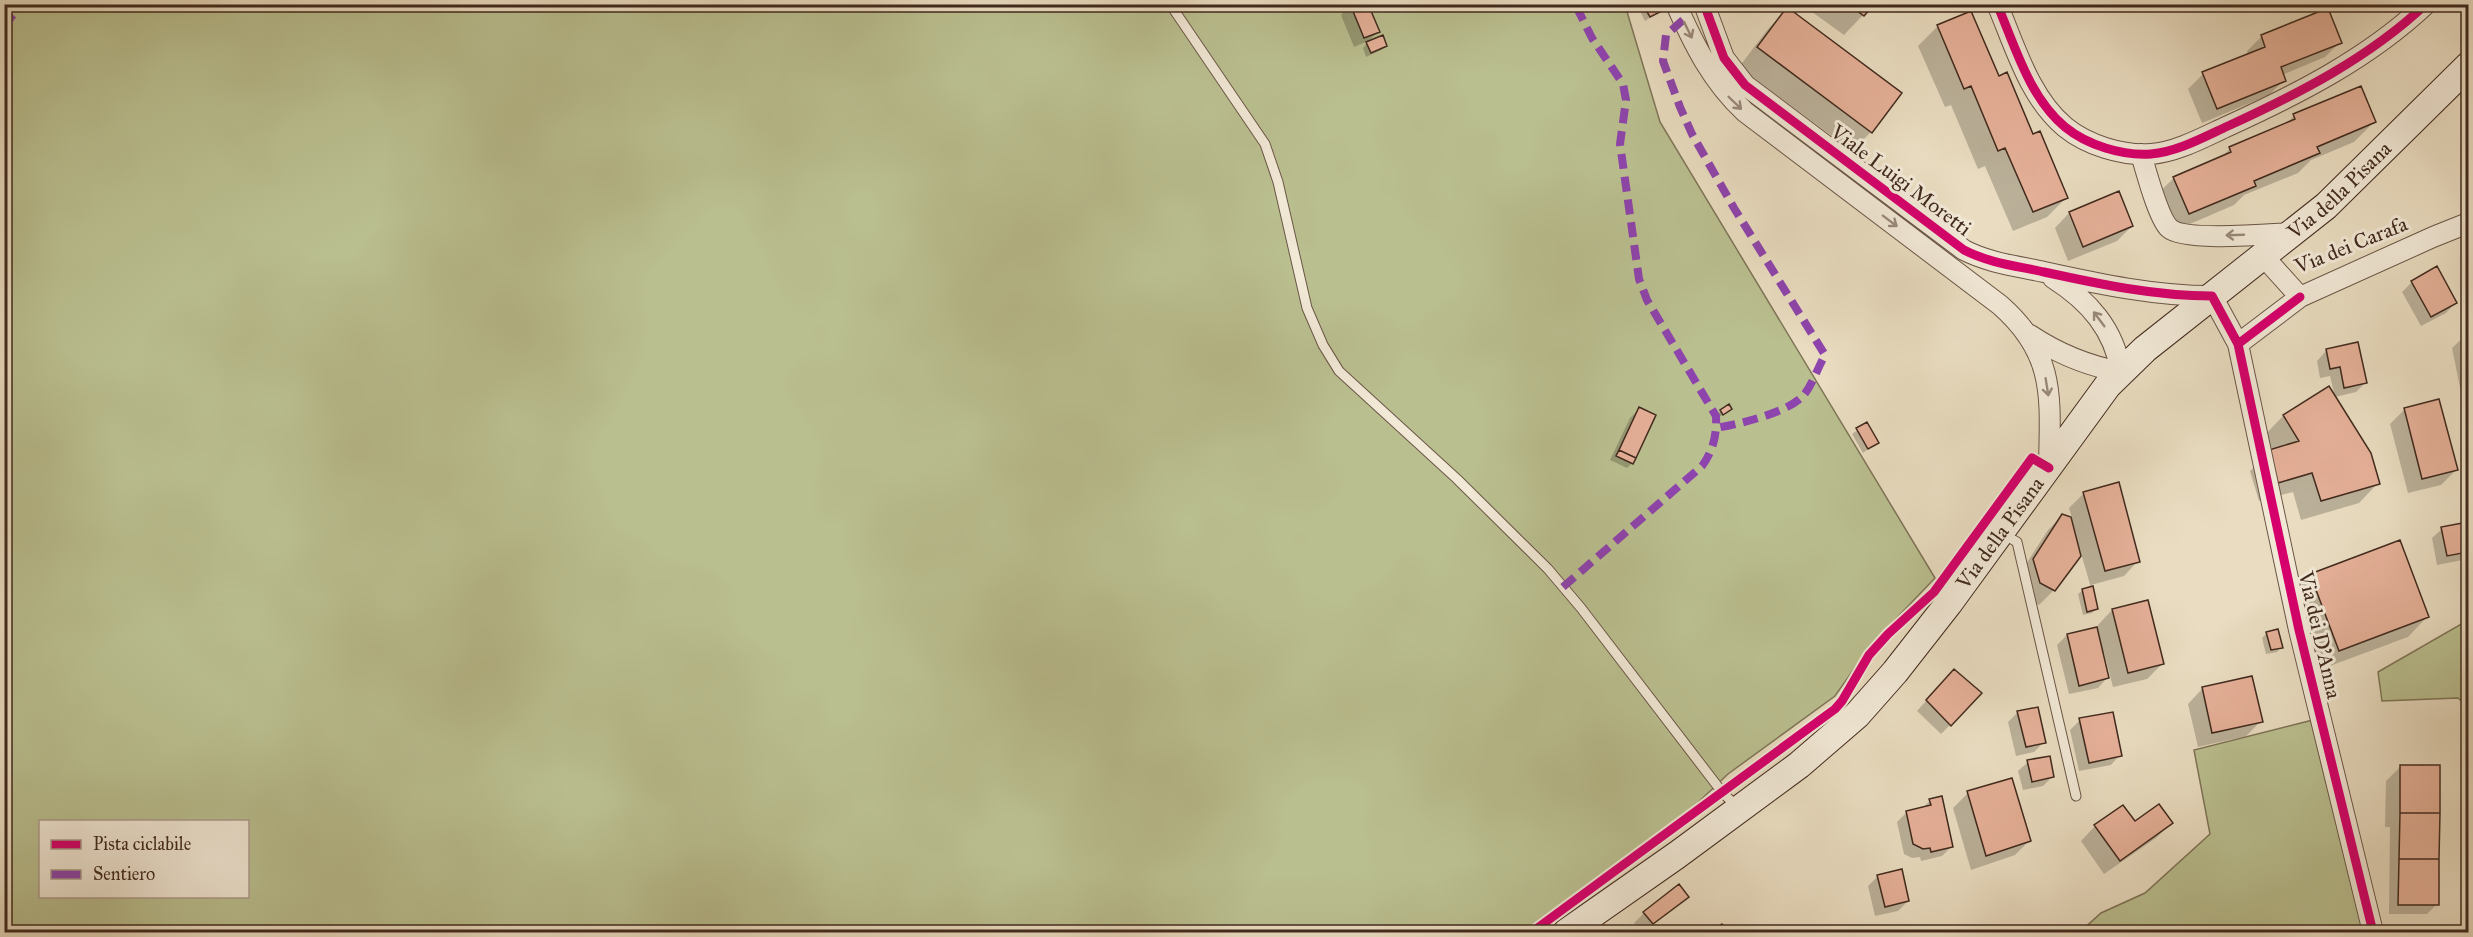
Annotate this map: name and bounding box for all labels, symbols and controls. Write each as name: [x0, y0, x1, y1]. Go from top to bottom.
one-way arrow: [1683, 21, 1694, 39]
one-way arrow: [1728, 95, 1743, 110]
street label: Viale Luigi Moretti: [1825, 118, 1977, 242]
street label: Via della Pisana: [2281, 136, 2397, 245]
street label: Via dei Carafa: [2290, 211, 2411, 280]
one-way arrow: [1882, 215, 1898, 227]
one-way arrow: [2225, 229, 2245, 241]
one-way arrow: [2093, 311, 2106, 327]
one-way arrow: [2042, 377, 2053, 397]
street label: Via della Pisana: [1950, 472, 2050, 595]
street label: Via dei D’Anna: [2292, 568, 2347, 701]
legend: [39, 820, 249, 898]
text: Pista ciclabile: [93, 833, 191, 855]
text: Sentiero: [93, 863, 155, 885]

